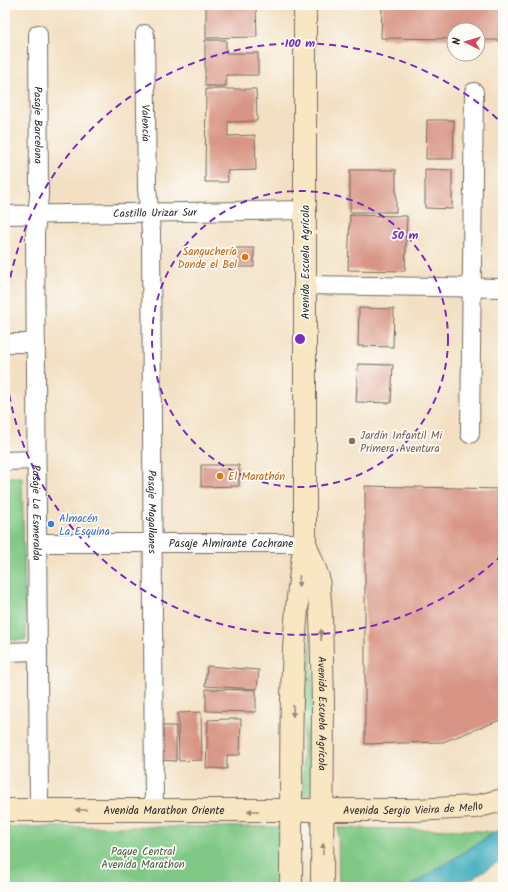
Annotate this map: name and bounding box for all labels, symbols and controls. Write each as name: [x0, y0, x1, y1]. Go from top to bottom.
north arrow: [446, 22, 486, 62]
text: 100 m: [285, 34, 315, 53]
text: N: [448, 37, 466, 45]
street label: Pasaje Barcelona: [28, 86, 47, 164]
street label: Valencia: [136, 104, 154, 142]
street label: Castillo Urizar Sur: [113, 204, 198, 223]
street label: Avenida Escuela Agrícola: [297, 205, 315, 319]
text: 50 m: [391, 226, 419, 245]
place label: Sanguchería Donde el Bel: [178, 243, 237, 274]
marker: Sanguchería Donde el Bel: [240, 252, 250, 262]
centre of rings: [293, 332, 307, 346]
place label: Jardín Infantil Mi Primera Aventura: [360, 427, 442, 458]
marker: Jardín Infantil Mi Primera Aventura: [347, 436, 357, 446]
street label: Pasaje La Esmeralda: [27, 465, 45, 561]
place label: El Marathón: [228, 468, 285, 486]
street label: Pasaje Magallanes: [142, 470, 161, 554]
marker: El Marathón: [215, 471, 225, 481]
place label: Almacén La Esquina: [59, 510, 110, 541]
marker: Almacén La Esquina: [46, 519, 56, 529]
street label: Pasaje Almirante Cochrane: [169, 535, 293, 553]
one-way arrow: [296, 575, 302, 587]
one-way arrow: [318, 629, 325, 641]
street label: Avenida Escuela Agrícola: [312, 656, 331, 771]
one-way arrow: [290, 705, 296, 718]
street label: Avenida Sergio Vieira de Mello: [343, 797, 485, 820]
street label: Avenida Marathon Oriente: [103, 802, 225, 820]
one-way arrow: [74, 807, 87, 813]
one-way arrow: [246, 808, 259, 814]
park label: Paque Central Avenida Marathon: [101, 843, 185, 874]
one-way arrow: [319, 843, 326, 855]

